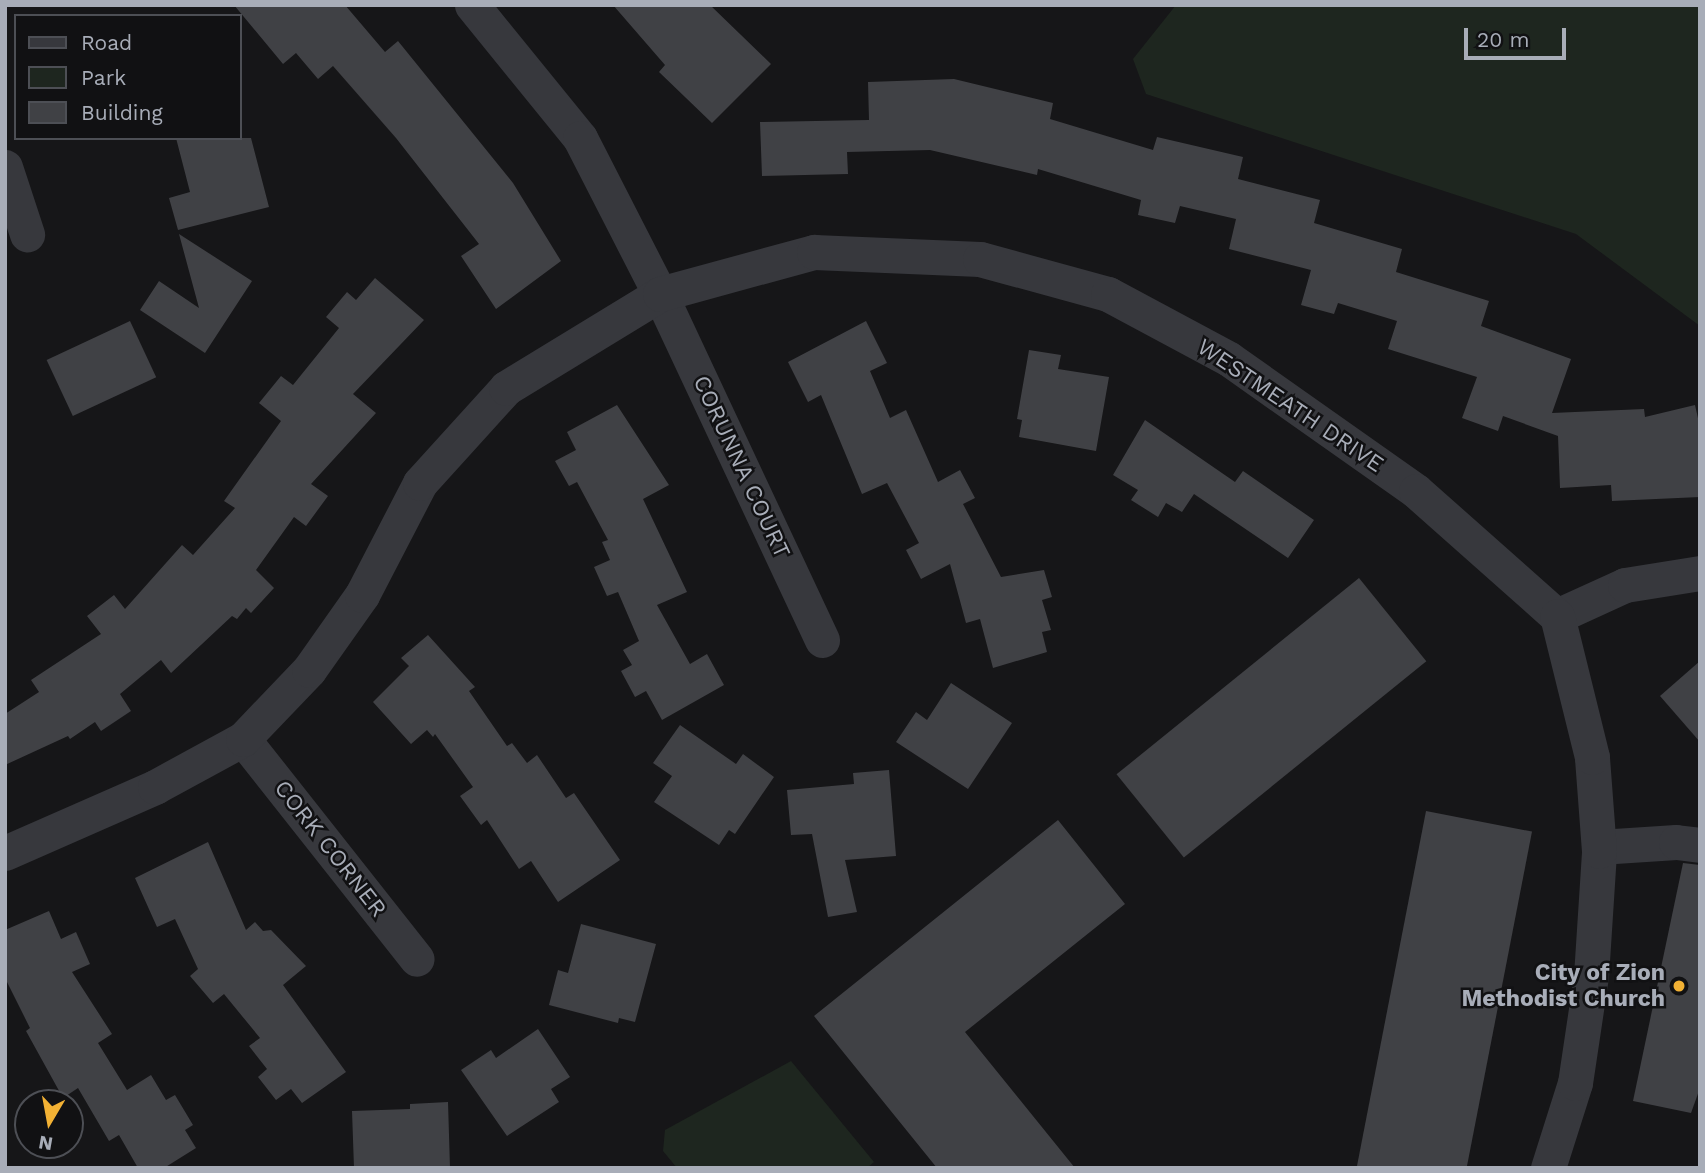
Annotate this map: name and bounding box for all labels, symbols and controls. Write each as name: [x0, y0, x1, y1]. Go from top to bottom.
legend: [14, 14, 242, 140]
scale bar: [1467, 14, 1568, 58]
text: 20 m: [1477, 27, 1529, 52]
text: Road: [81, 30, 132, 55]
text: Park: [81, 65, 126, 90]
text: Building: [81, 100, 163, 125]
street label: WESTMEATH DRIVE: [1191, 333, 1389, 479]
street label: CORUNNA COURT: [686, 371, 796, 563]
street label: CORK CORNER: [268, 775, 392, 923]
place label: City of Zion Methodist Church: [1461, 959, 1665, 1013]
marker: City of Zion Methodist Church: [1671, 978, 1687, 994]
north arrow: [14, 1089, 84, 1159]
text: N: [37, 1131, 55, 1156]

